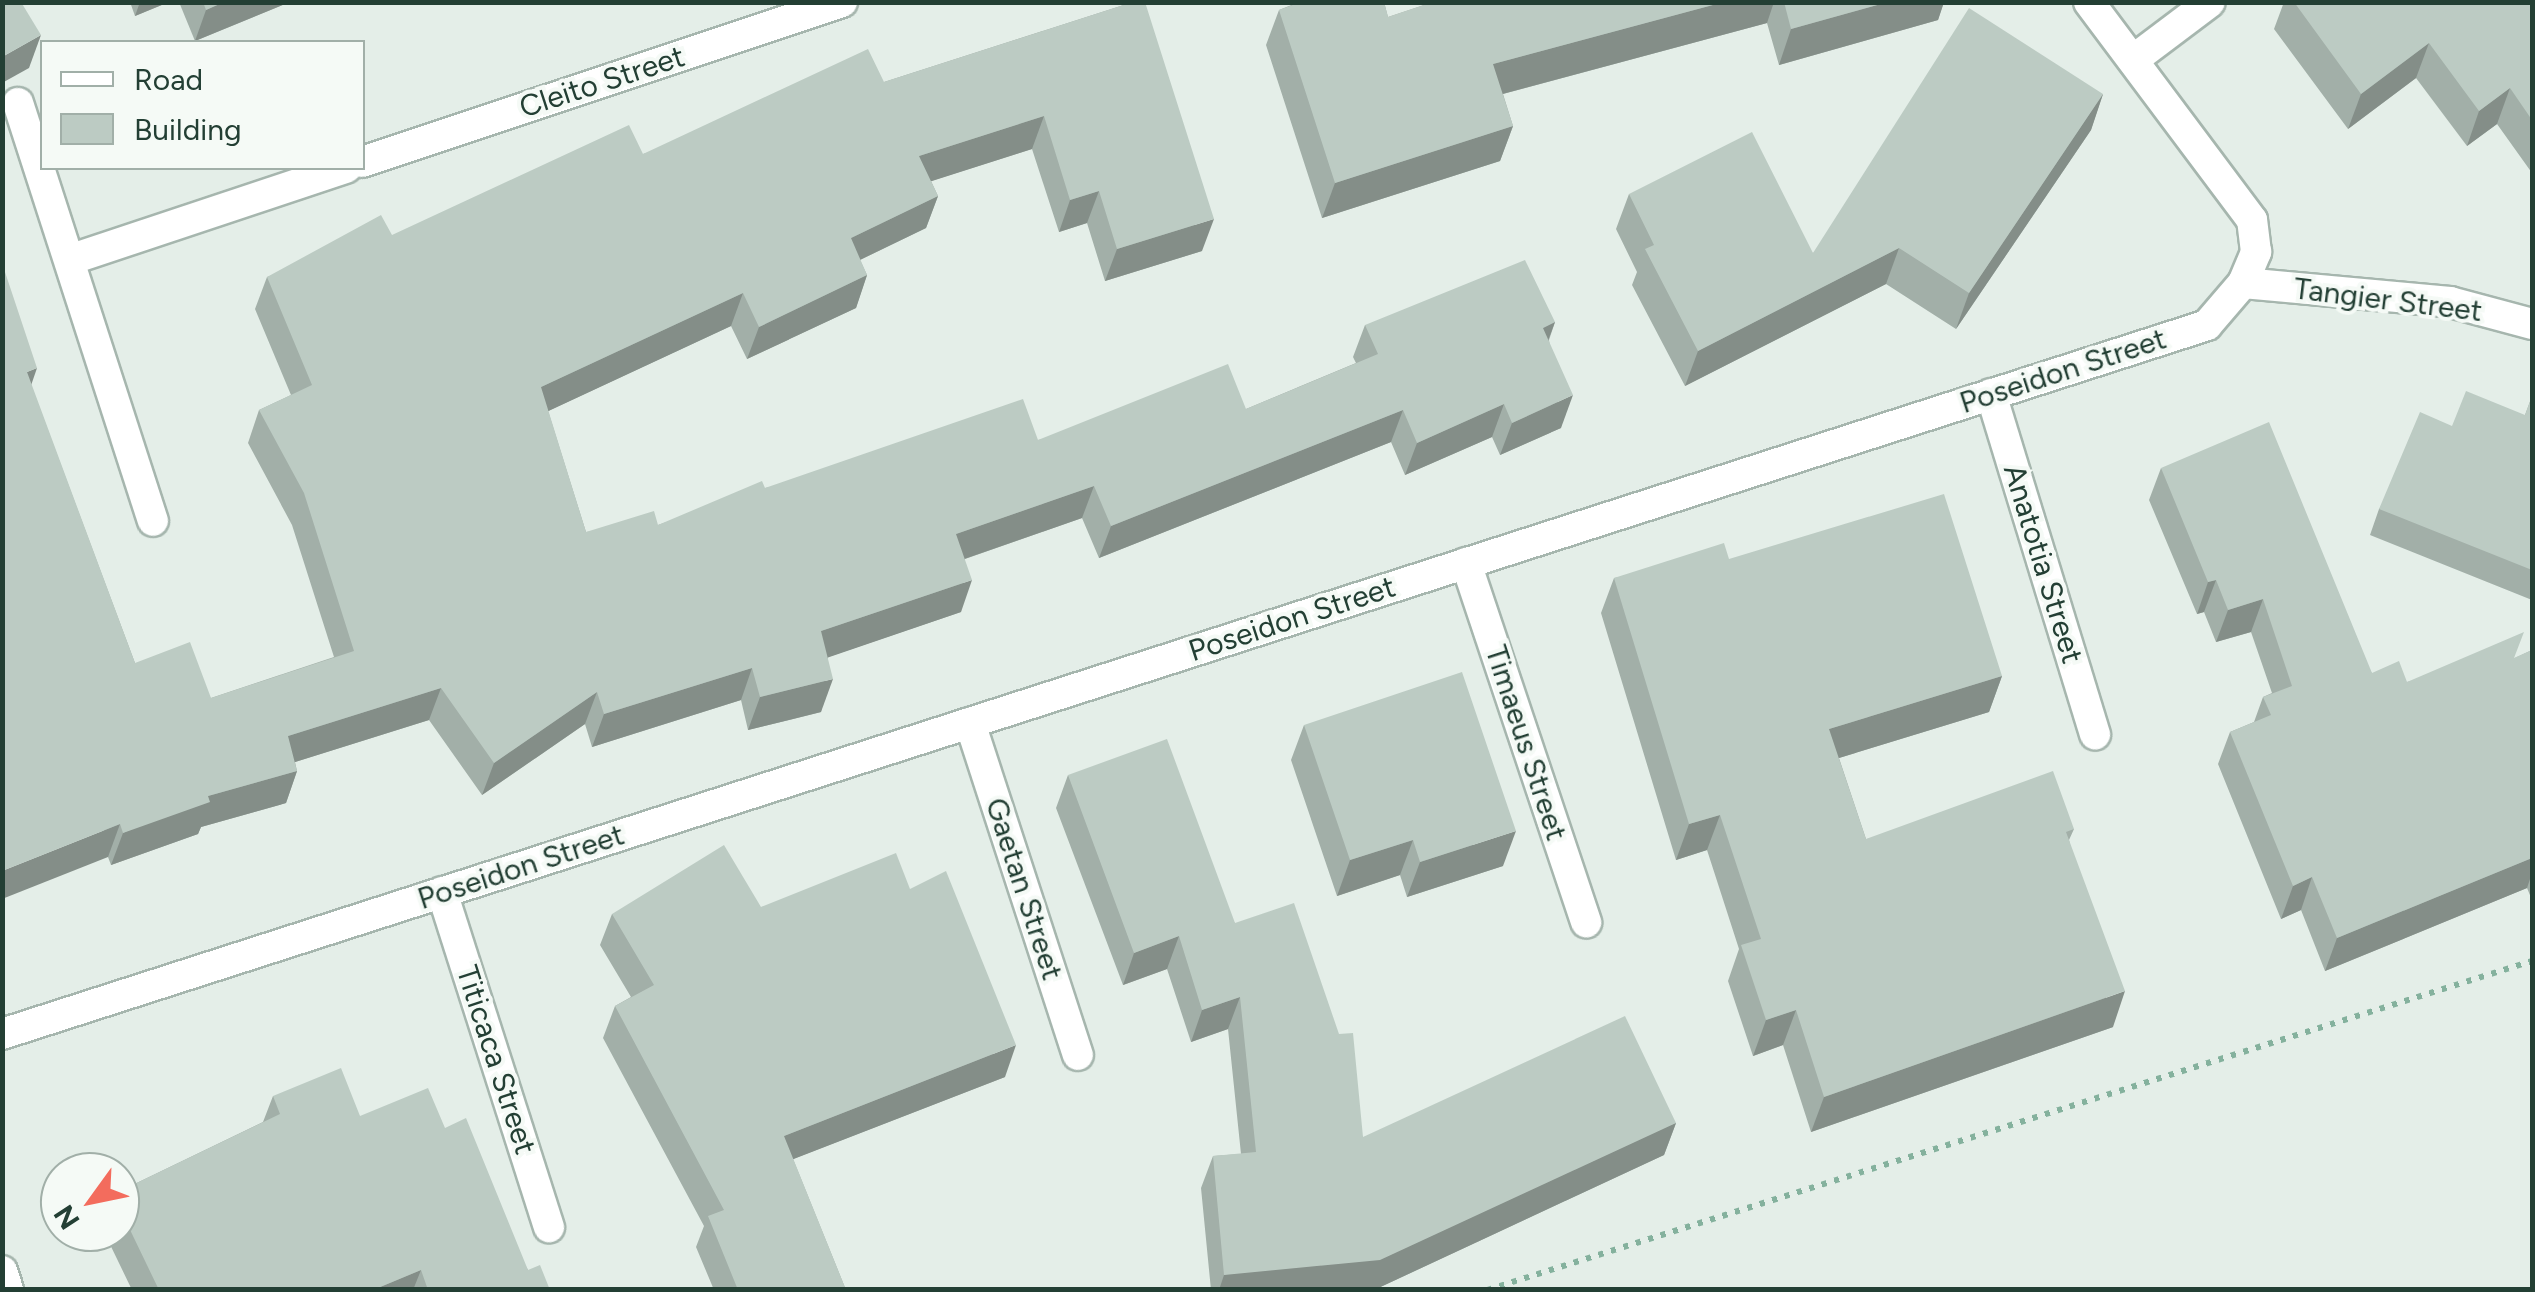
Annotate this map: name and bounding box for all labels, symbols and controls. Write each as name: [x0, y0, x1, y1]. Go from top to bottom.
street label: Cleito Street: [515, 38, 689, 126]
legend: [40, 40, 365, 170]
text: Road: [134, 61, 203, 98]
text: Building: [134, 111, 242, 148]
street label: Tangier Street: [2292, 271, 2484, 329]
street label: Poseidon Street: [1955, 321, 2171, 421]
street label: Anatotia Street: [1996, 460, 2090, 668]
street label: Poseidon Street: [1184, 569, 1400, 669]
street label: Timaeus Street: [1478, 641, 1574, 845]
street label: Gaetan Street: [978, 793, 1070, 985]
street label: Poseidon Street: [413, 817, 629, 917]
street label: Titicaca Street: [449, 961, 543, 1159]
north arrow: [40, 1152, 140, 1252]
text: N: [46, 1199, 87, 1236]

